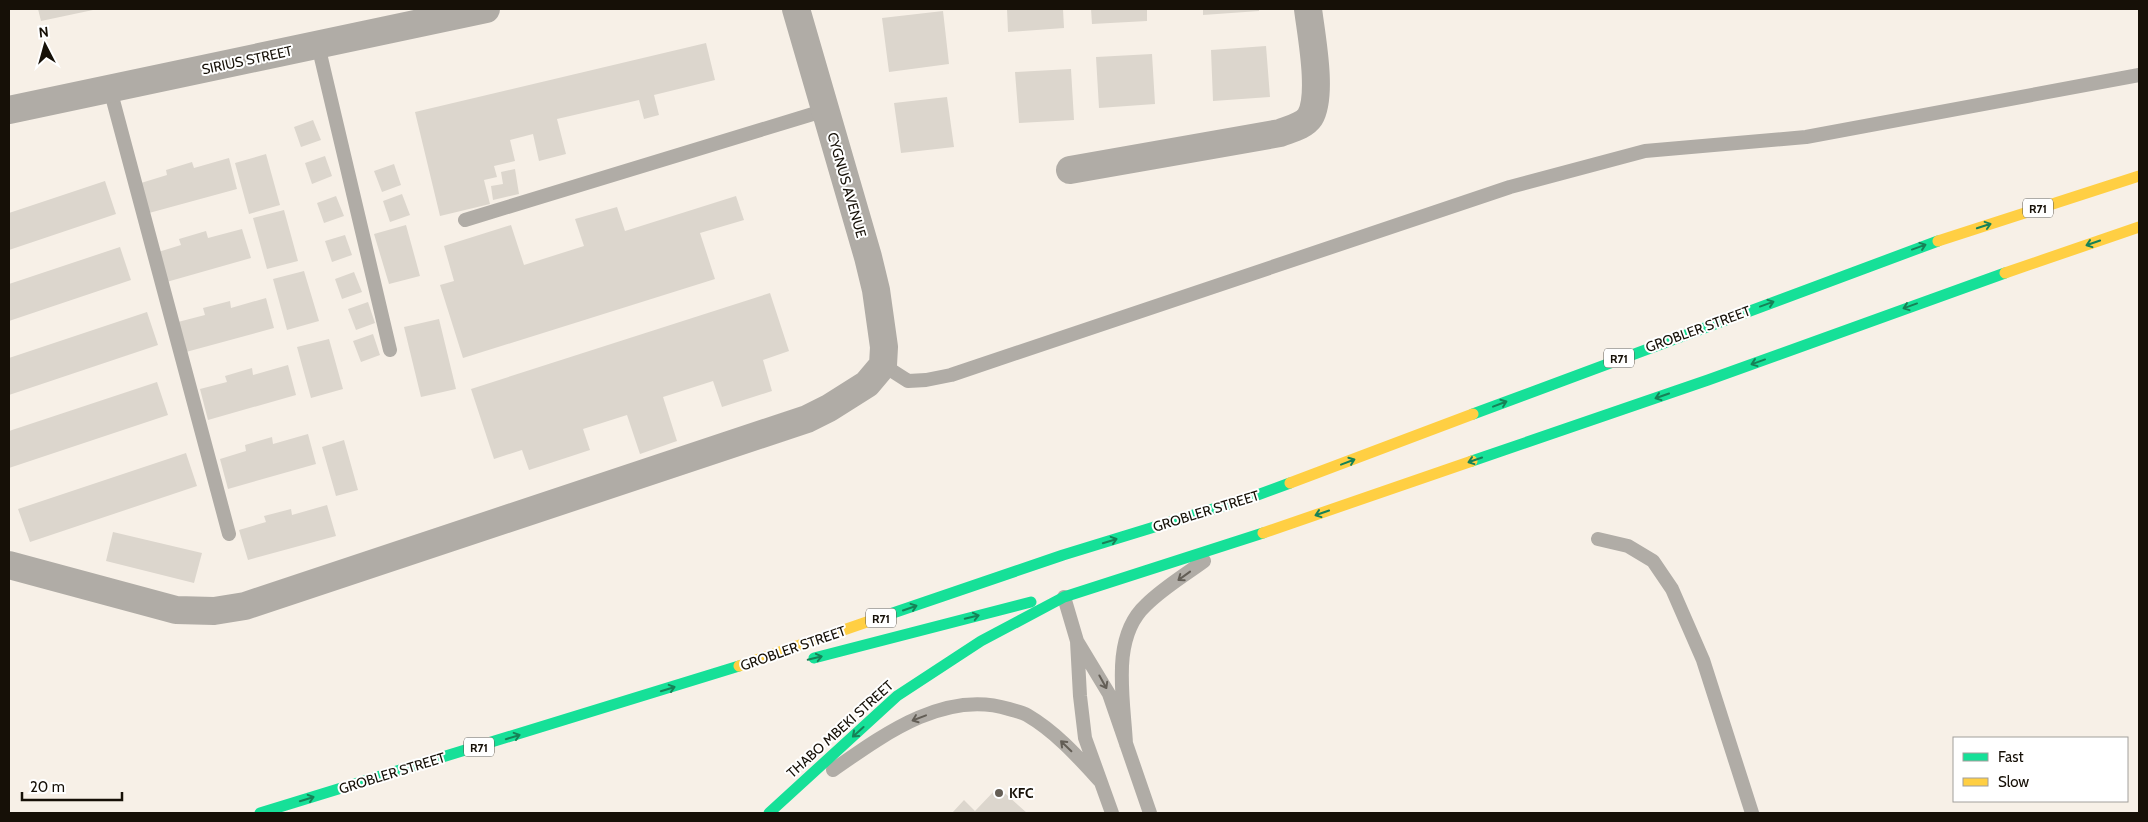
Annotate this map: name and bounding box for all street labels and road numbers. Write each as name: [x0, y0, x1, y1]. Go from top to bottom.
street label: SIRIUS STREET: [200, 41, 295, 78]
street label: CYGNUS AVENUE: [823, 130, 871, 240]
road number: R71: [2023, 198, 2053, 218]
street label: GROBLER STREET: [1643, 301, 1753, 356]
road number: R71: [1604, 348, 1634, 368]
street label: GROBLER STREET: [1151, 486, 1262, 536]
road number: R71: [866, 608, 896, 628]
street label: GROBLER STREET: [738, 621, 849, 674]
street label: THABO MBEKI STREET: [783, 676, 897, 782]
road number: R71: [464, 738, 494, 756]
street label: GROBLER STREET: [337, 748, 448, 798]

